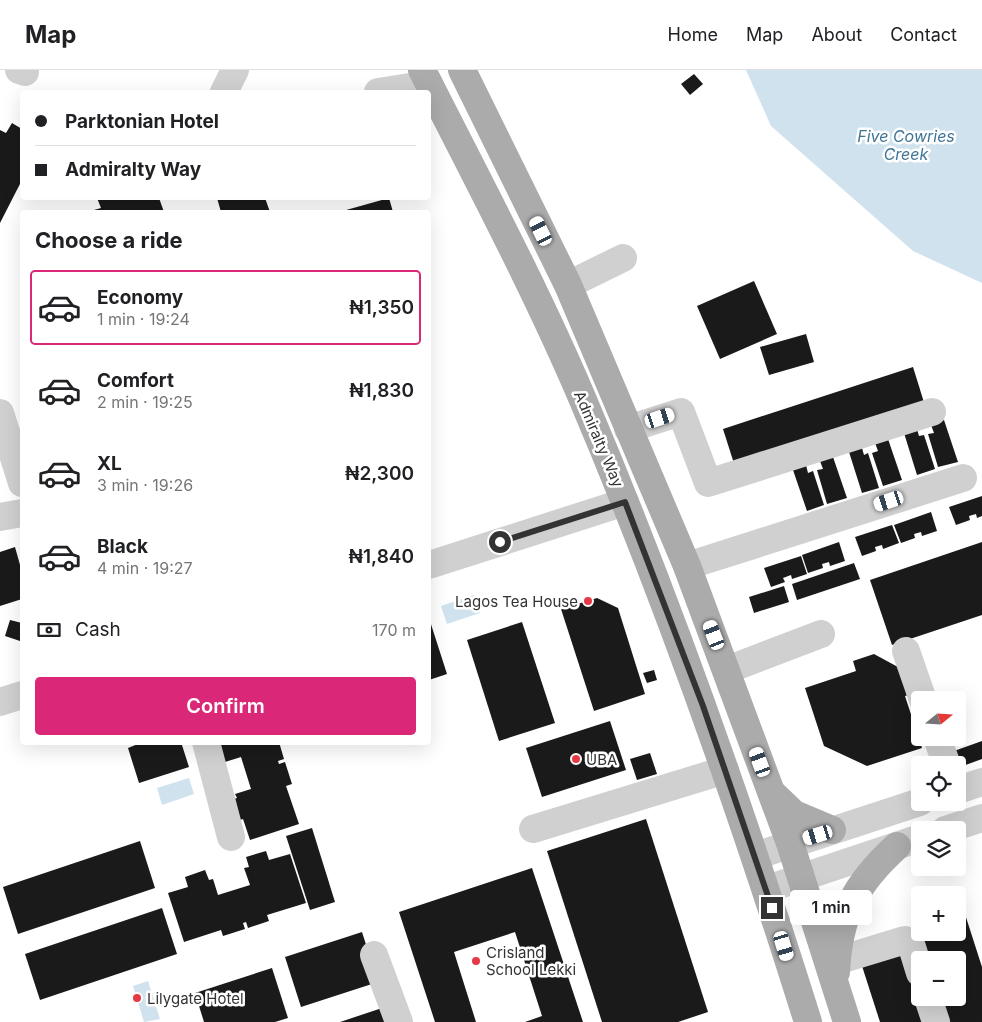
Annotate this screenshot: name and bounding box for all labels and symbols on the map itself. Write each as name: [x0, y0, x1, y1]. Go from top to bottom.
water label: Five Cowries Creek: [857, 126, 955, 164]
car: [527, 214, 554, 248]
street label: Admiralty Way: [570, 388, 628, 491]
car: [643, 406, 676, 430]
car: [872, 489, 905, 513]
route start: [489, 531, 511, 553]
place label: Lagos Tea House: [455, 592, 578, 611]
marker: Lagos Tea House: [582, 595, 594, 607]
car: [701, 618, 726, 652]
north arrow: [911, 691, 966, 746]
car: [747, 745, 772, 779]
place label: UBA: [586, 750, 617, 769]
marker: UBA: [570, 753, 582, 765]
car: [801, 823, 834, 847]
callout: 1 min: [790, 890, 872, 926]
route end: [761, 897, 783, 919]
car: [772, 929, 795, 963]
place label: Crisland School Lekki: [486, 943, 576, 979]
marker: Crisland School Lekki: [470, 955, 482, 967]
place label: Lilygate Hotel: [147, 989, 244, 1008]
marker: Lilygate Hotel: [131, 992, 143, 1004]

